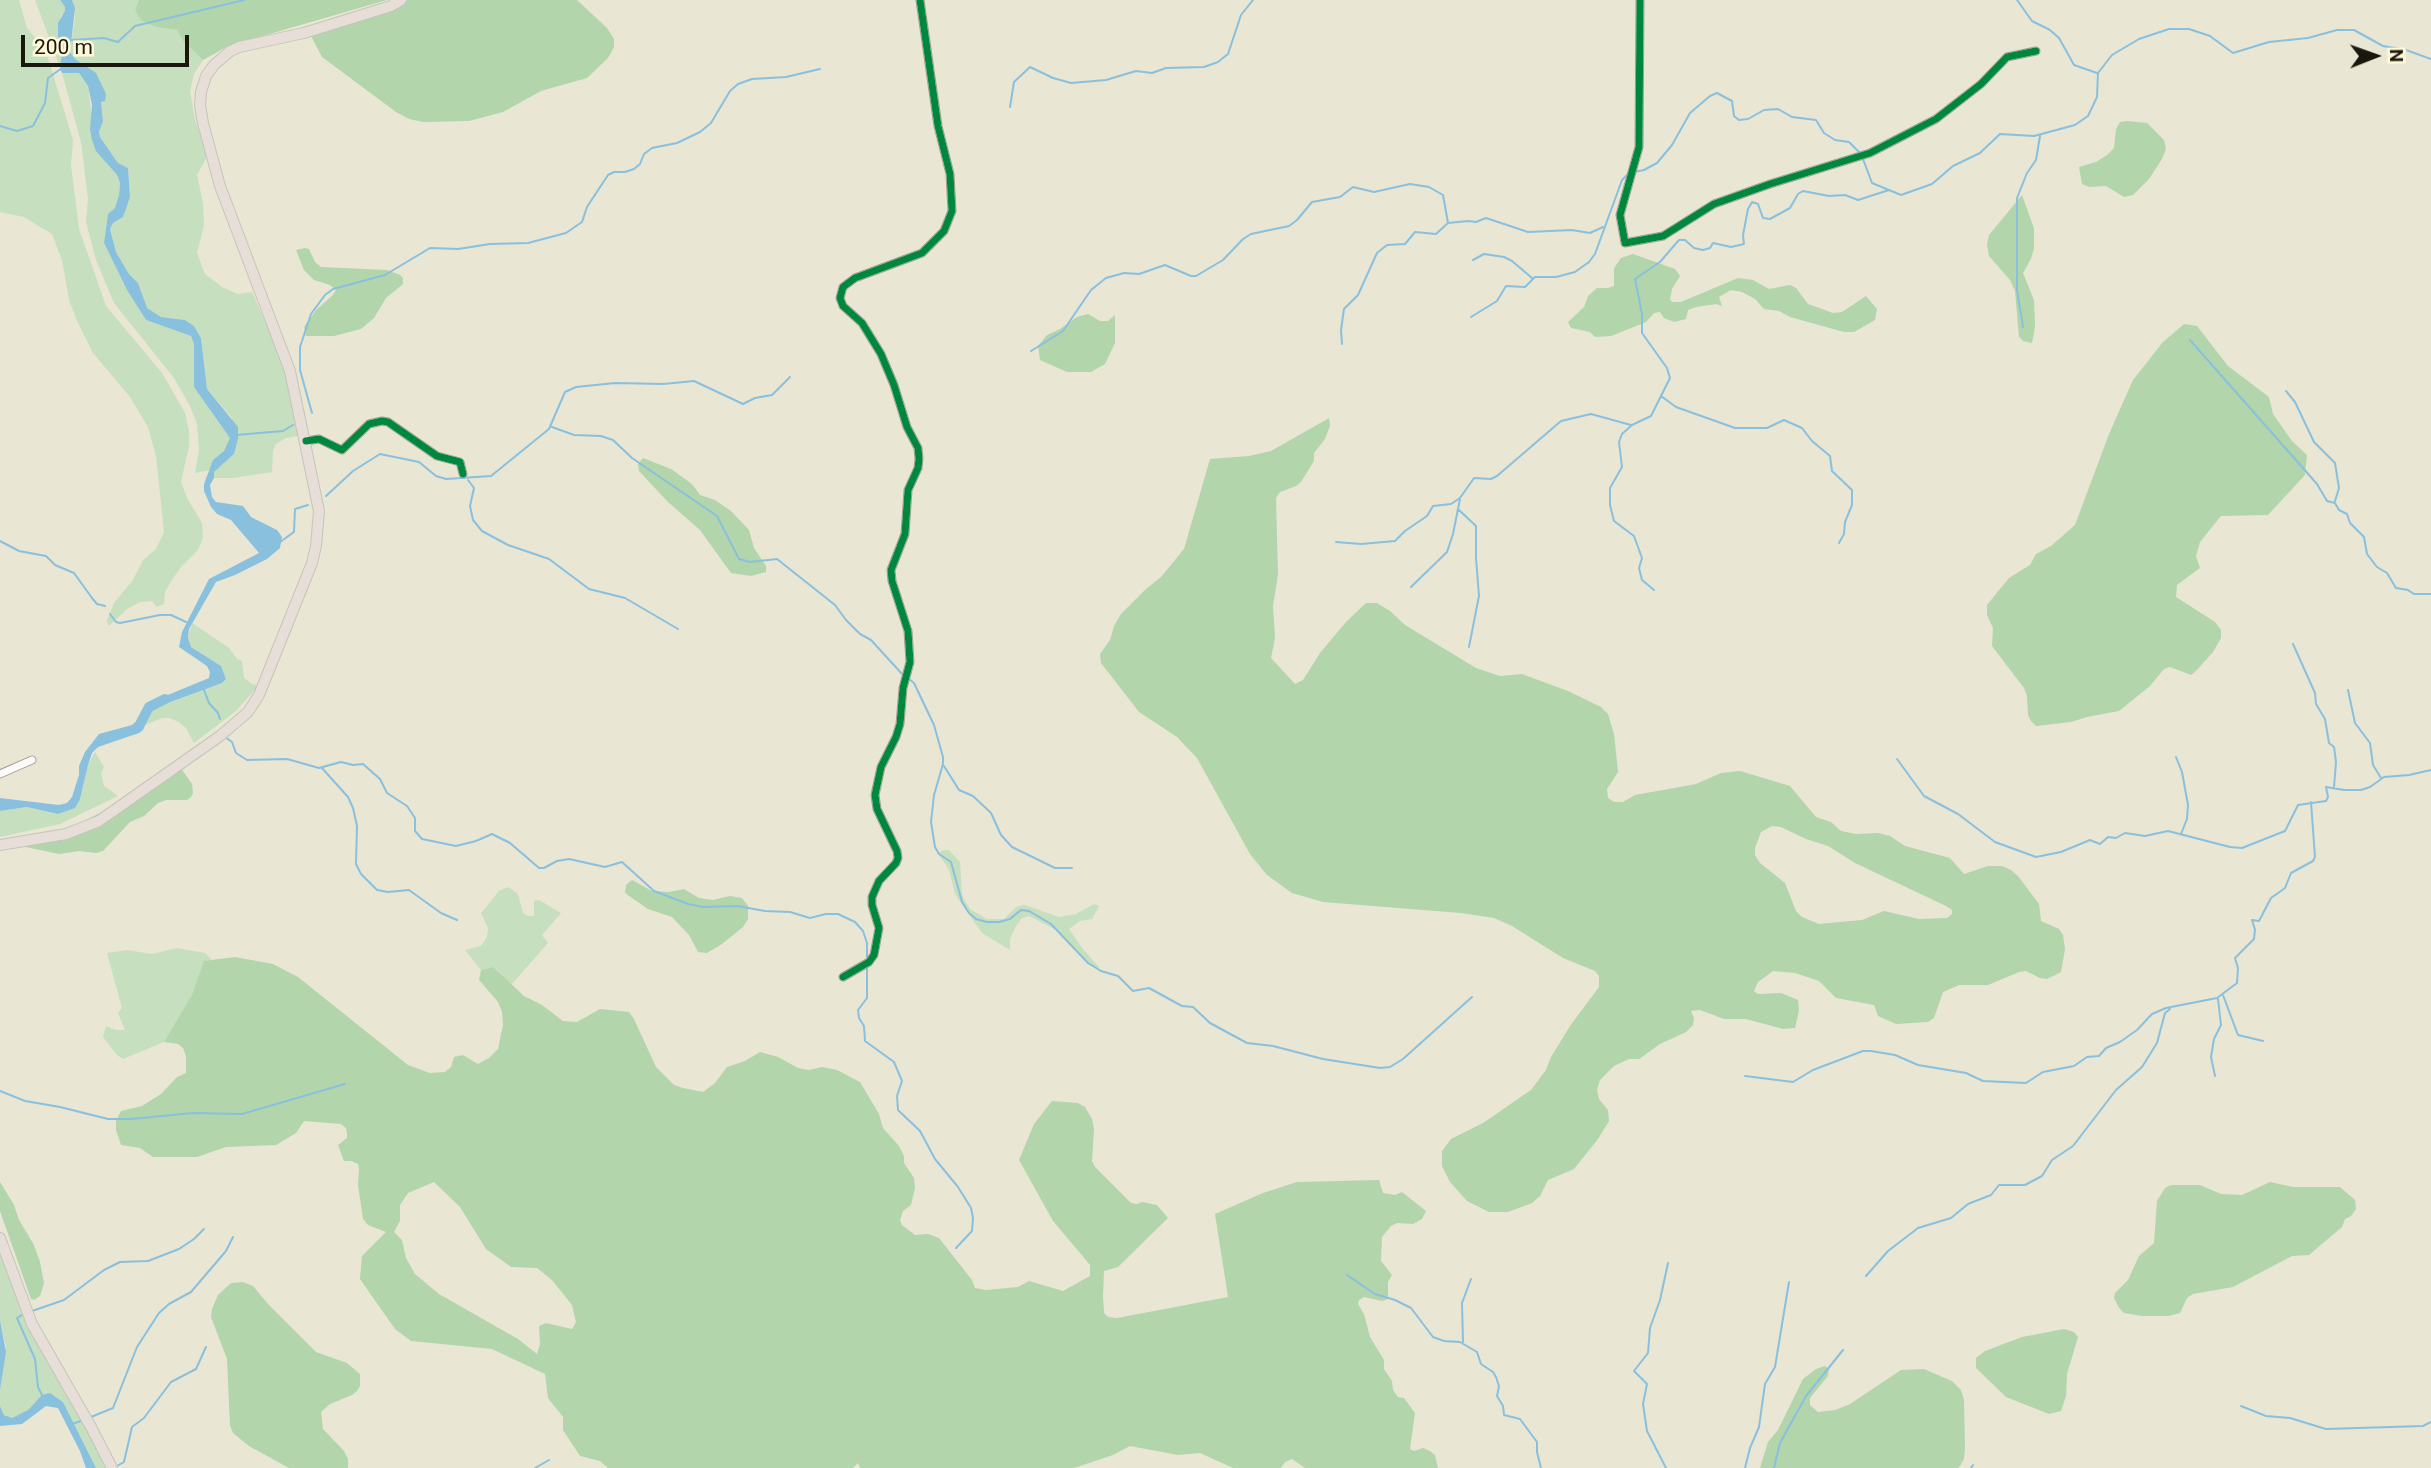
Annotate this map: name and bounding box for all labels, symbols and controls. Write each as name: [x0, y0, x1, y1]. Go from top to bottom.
scale bar: [24, 21, 192, 65]
north arrow: [2340, 21, 2410, 91]
text: 200 m: [34, 35, 93, 59]
text: N: [2385, 49, 2408, 63]

